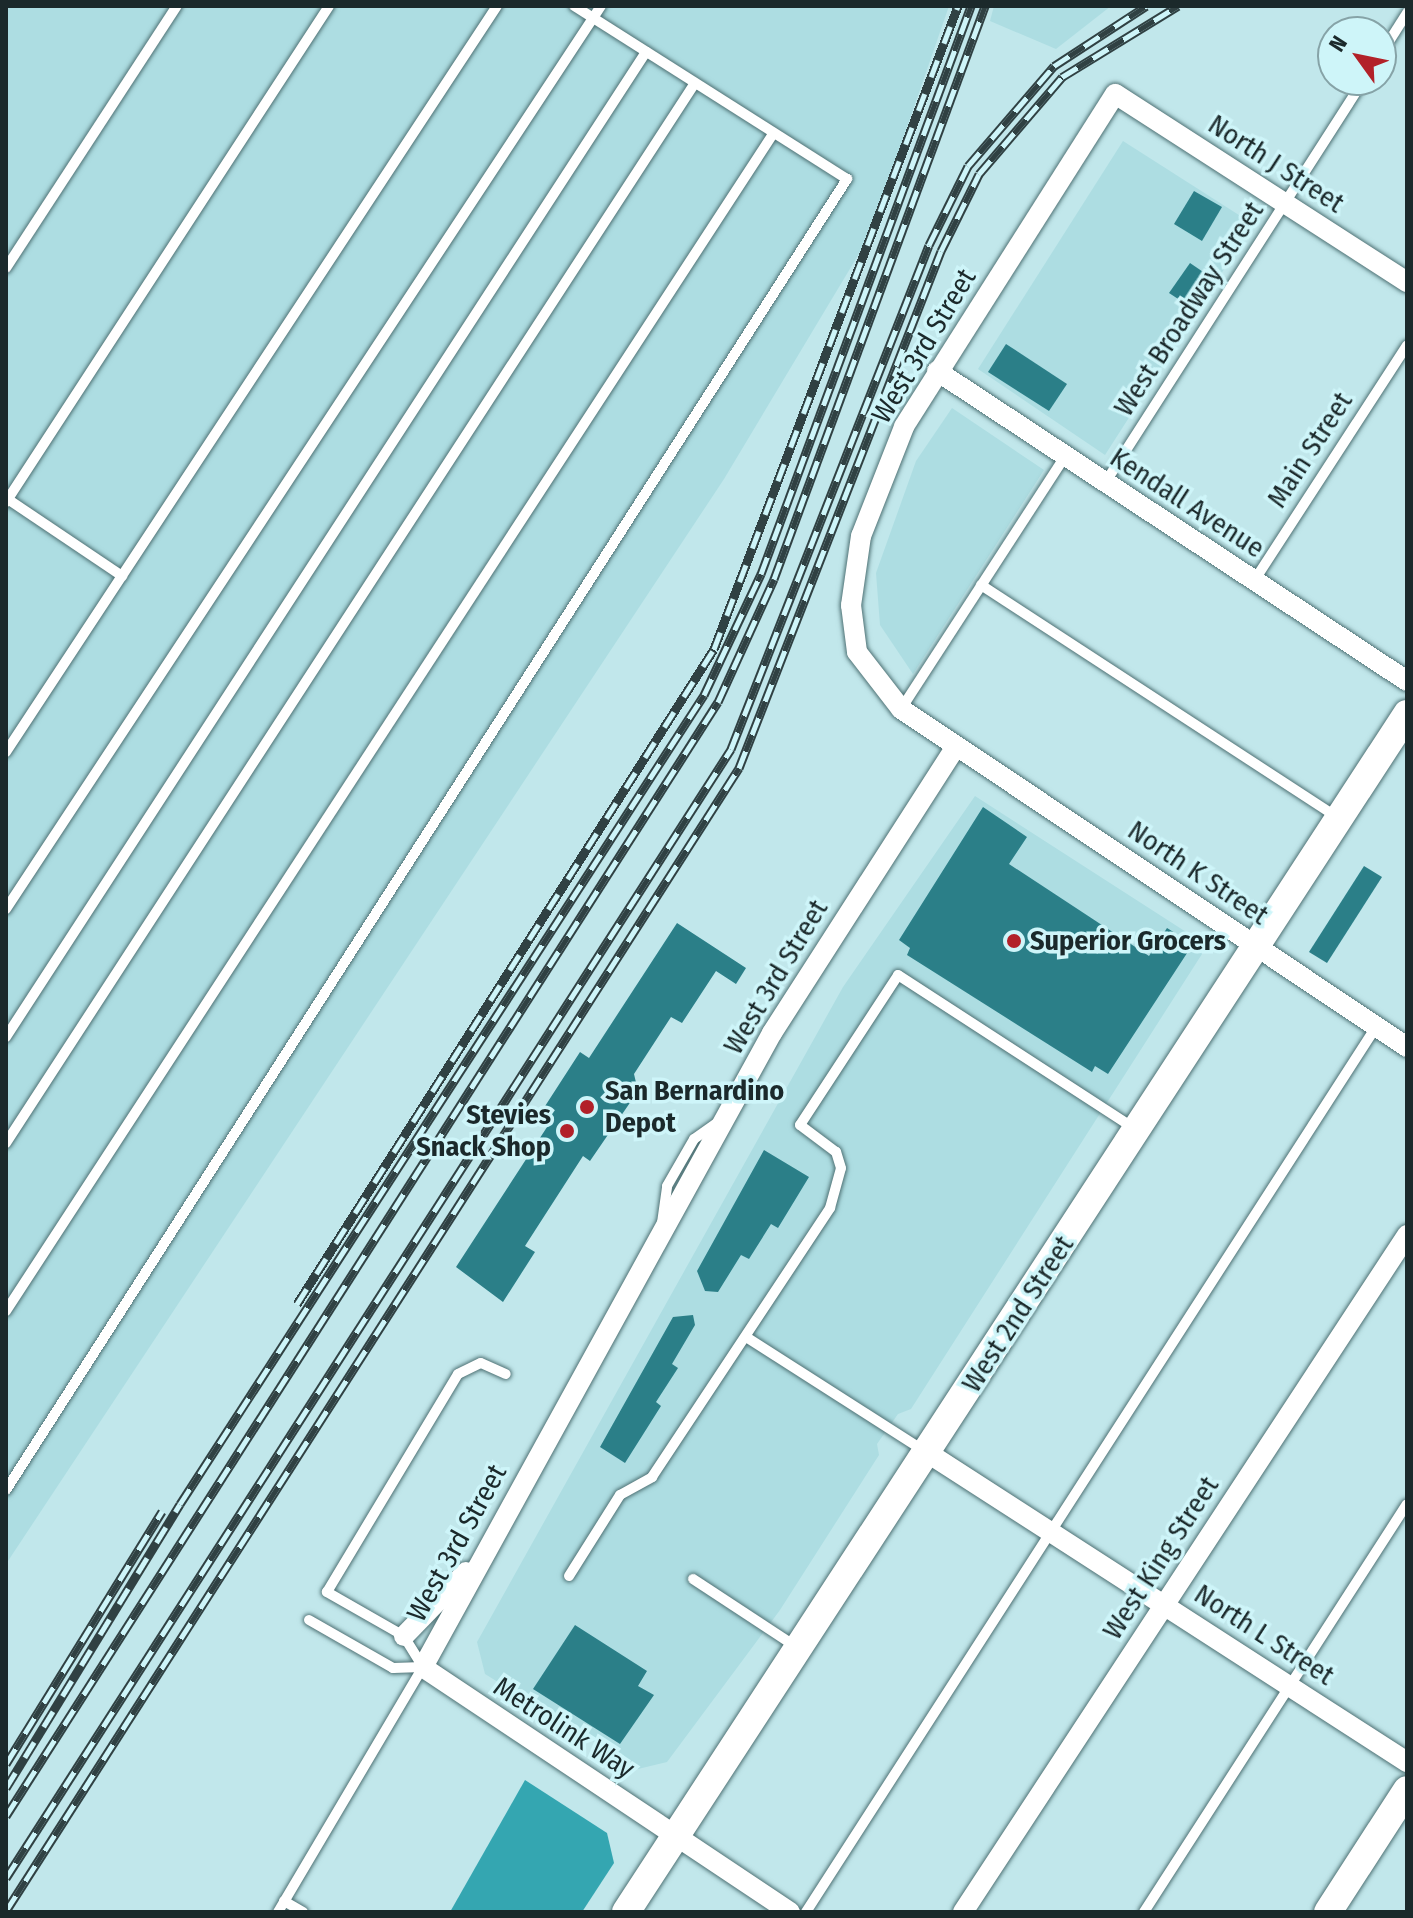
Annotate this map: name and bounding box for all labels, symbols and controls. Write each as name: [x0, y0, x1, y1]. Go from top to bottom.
north arrow: [1317, 16, 1397, 96]
text: N: [1323, 31, 1353, 57]
street label: North J Street: [1202, 108, 1350, 220]
street label: West Broadway Street: [1107, 195, 1271, 423]
street label: West 3rd Street: [865, 263, 983, 429]
street label: Main Street: [1260, 386, 1360, 514]
street label: Kendall Avenue: [1104, 441, 1270, 565]
street label: North K Street: [1121, 814, 1275, 932]
street label: West 3rd Street: [717, 894, 835, 1060]
place label: Superior Grocers: [1030, 924, 1226, 958]
marker: Superior Grocers: [1005, 932, 1023, 950]
place label: San Bernardino Depot: [605, 1074, 784, 1140]
marker: San Bernardino Depot: [576, 1096, 598, 1118]
place label: Stevies Snack Shop: [416, 1098, 551, 1164]
marker: Stevies Snack Shop: [558, 1122, 576, 1140]
street label: West 2nd Street: [955, 1229, 1081, 1399]
street label: West 3rd Street: [400, 1459, 514, 1627]
street label: West King Street: [1096, 1470, 1226, 1646]
street label: North L Street: [1188, 1577, 1340, 1693]
street label: Metrolink Way: [487, 1670, 641, 1786]

